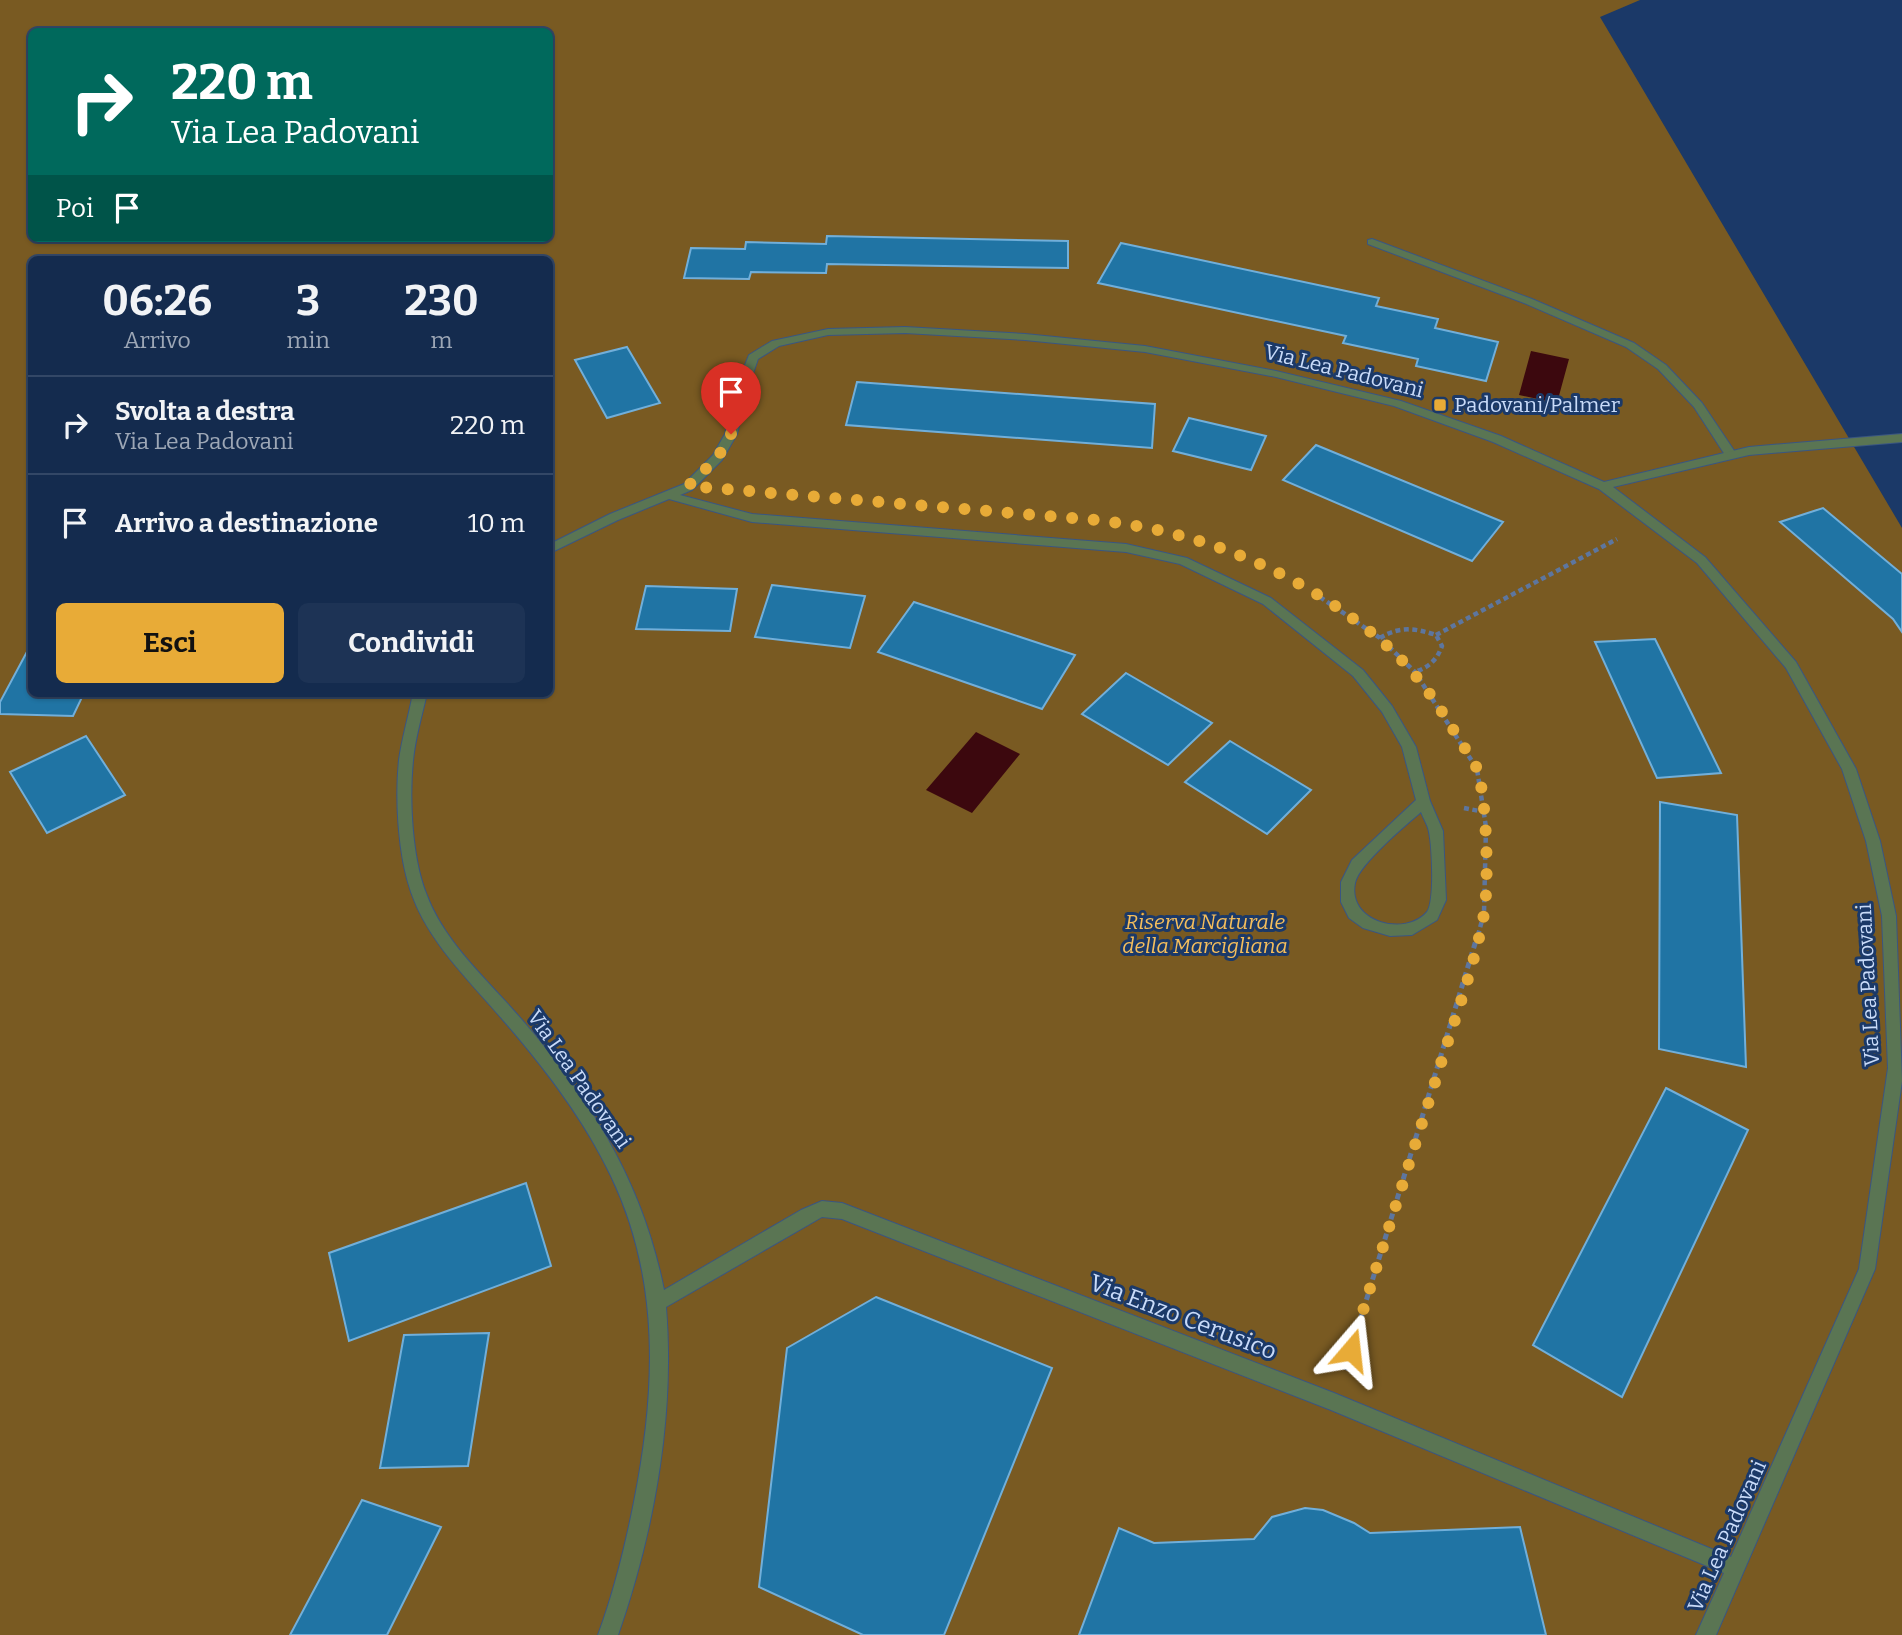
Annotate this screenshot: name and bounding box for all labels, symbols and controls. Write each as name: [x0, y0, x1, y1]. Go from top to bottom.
text: 220 m: [171, 53, 313, 112]
icon: right: [56, 56, 147, 147]
text: Via Lea Padovani: [171, 113, 420, 151]
icon: arrive: [108, 189, 146, 227]
text: Poi: [56, 193, 94, 224]
text: 06:26: [102, 276, 212, 326]
text: 3: [296, 276, 320, 326]
text: 230: [404, 276, 479, 326]
text: Arrivo: [124, 326, 191, 354]
text: min: [286, 326, 330, 354]
text: m: [430, 326, 452, 354]
street label: Via Lea Padovani: [1262, 339, 1426, 403]
pin: [701, 362, 761, 434]
icon: arrive: [712, 373, 750, 411]
place label: Padovani/Palmer: [1454, 392, 1620, 418]
text: Svolta a destra: [115, 396, 294, 427]
marker: Padovani/Palmer: [1432, 397, 1448, 413]
icon: right: [56, 406, 94, 444]
text: 220 m: [450, 410, 525, 441]
text: Via Lea Padovani: [115, 427, 294, 455]
icon: arrive: [56, 504, 94, 542]
text: Arrivo a destinazione: [115, 508, 378, 539]
text: 10 m: [468, 508, 525, 539]
button: Esci: [56, 603, 284, 683]
button: Condividi: [298, 603, 525, 683]
street label: Via Lea Padovani: [1851, 903, 1885, 1067]
park label: Riserva Naturale della Marcigliana: [1122, 909, 1288, 959]
street label: Via Lea Padovani: [522, 1005, 636, 1153]
street label: Via Enzo Cerusico: [1086, 1268, 1280, 1366]
position arrow: [1314, 1313, 1388, 1387]
street label: Via Lea Padovani: [1682, 1456, 1772, 1616]

